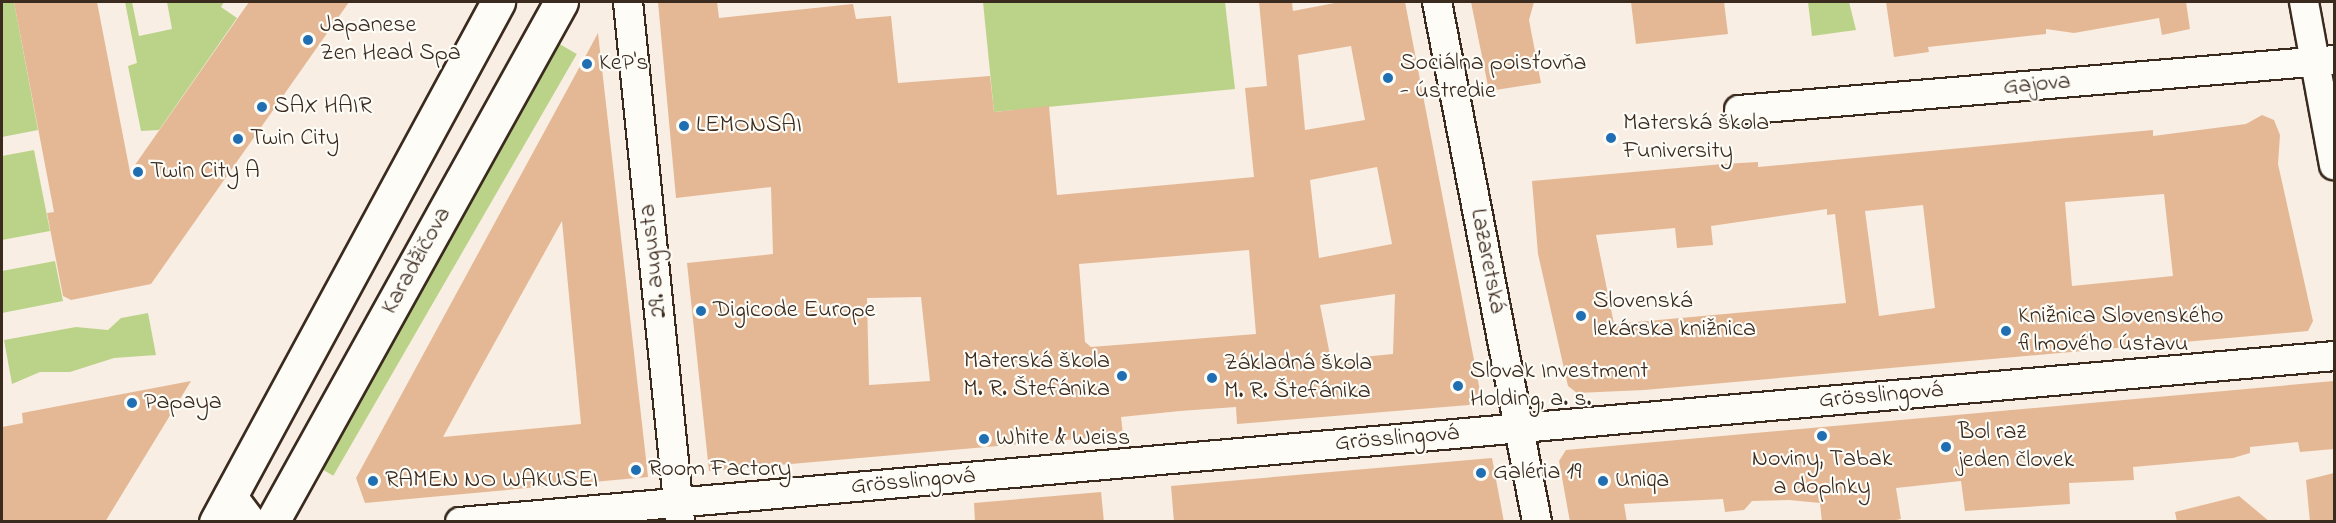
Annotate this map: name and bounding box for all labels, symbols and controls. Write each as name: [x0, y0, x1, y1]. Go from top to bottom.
place label: Japanese Zen Head Spa: [320, 12, 461, 68]
marker: Japanese Zen Head Spa: [301, 33, 315, 47]
place label: KeP's: [599, 50, 649, 78]
place label: Sociálna poisťovňa - ústredie: [1400, 50, 1587, 106]
marker: KeP's: [580, 57, 594, 71]
street label: Gajova: [2002, 68, 2072, 102]
marker: Sociálna poisťovňa - ústredie: [1381, 71, 1395, 85]
place label: SAX HAIR: [274, 93, 372, 121]
marker: SAX HAIR: [255, 100, 269, 114]
place label: Materská škola Funiversity: [1623, 110, 1769, 166]
place label: LEMONSAI: [696, 112, 802, 140]
marker: LEMONSAI: [677, 119, 691, 133]
place label: Twin City: [250, 125, 339, 153]
marker: Materská škola Funiversity: [1604, 131, 1618, 145]
marker: Twin City: [231, 132, 245, 146]
place label: Twin City A: [150, 158, 260, 186]
marker: Twin City A: [131, 165, 145, 179]
street label: Karadžičova: [376, 202, 458, 320]
street label: 29. augusta: [634, 203, 674, 319]
street label: Lazaretská: [1463, 206, 1511, 316]
place label: Slovenská lekárska knižnica: [1593, 288, 1756, 344]
place label: Digicode Europe: [713, 297, 875, 325]
place label: Knižnica Slovenského filmového ústavu: [2018, 303, 2223, 359]
marker: Digicode Europe: [694, 304, 708, 318]
marker: Slovenská lekárska knižnica: [1574, 309, 1588, 323]
marker: Knižnica Slovenského filmového ústavu: [1999, 324, 2013, 338]
place label: Materská škola M. R. Štefánika: [963, 348, 1110, 404]
place label: Základná škola M. R. Štefánika: [1224, 350, 1372, 406]
place label: Slovak Investment Holding, a. s.: [1470, 358, 1648, 414]
marker: Materská škola M. R. Štefánika: [1115, 369, 1129, 383]
marker: Základná škola M. R. Štefánika: [1205, 371, 1219, 385]
street label: Grösslingová: [1818, 376, 1944, 416]
marker: Slovak Investment Holding, a. s.: [1451, 379, 1465, 393]
place label: Papaya: [144, 389, 222, 417]
marker: Papaya: [125, 396, 139, 410]
street label: Grösslingová: [1334, 419, 1460, 459]
place label: Bol raz jeden človek: [1958, 419, 2074, 475]
place label: White & Weiss: [996, 425, 1130, 453]
marker: Noviny, Tabak a doplnky: [1815, 429, 1829, 443]
marker: White & Weiss: [977, 432, 991, 446]
marker: Bol raz jeden človek: [1939, 440, 1953, 454]
place label: Noviny, Tabak a doplnky: [1752, 446, 1892, 502]
place label: Room Factory: [648, 456, 791, 484]
place label: Galéria 19: [1493, 459, 1581, 487]
street label: Grösslingová: [850, 462, 976, 502]
marker: Room Factory: [629, 463, 643, 477]
marker: Galéria 19: [1474, 466, 1488, 480]
place label: RAMEN NO WAKUSEI: [385, 467, 598, 495]
place label: Uniqa: [1615, 467, 1669, 495]
marker: RAMEN NO WAKUSEI: [366, 474, 380, 488]
marker: Uniqa: [1596, 474, 1610, 488]

